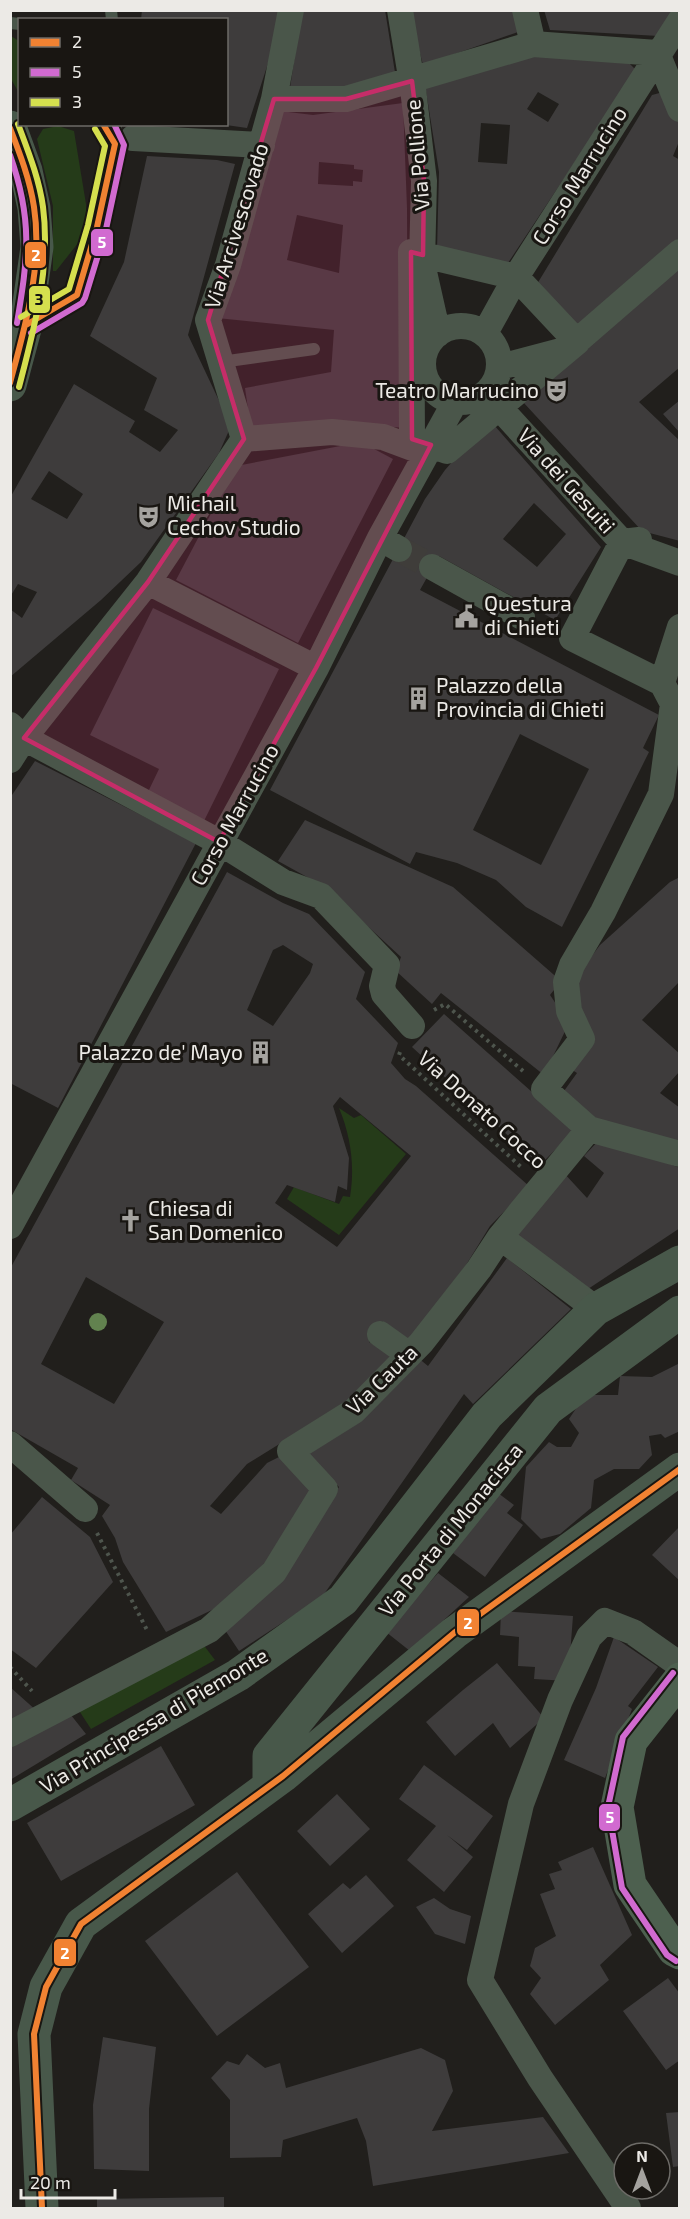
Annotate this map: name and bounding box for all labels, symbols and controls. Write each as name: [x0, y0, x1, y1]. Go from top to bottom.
legend: [18, 18, 228, 126]
text: 2: [72, 30, 82, 52]
text: 5: [72, 60, 82, 82]
text: 3: [72, 90, 82, 112]
street label: Via Pollione: [399, 99, 434, 212]
street label: Corso Marrucino: [526, 102, 631, 249]
street label: Via Arcivescovado: [199, 140, 273, 311]
line badge: 5: [90, 228, 114, 257]
text: 5: [98, 232, 107, 251]
line badge: 2: [24, 241, 47, 269]
text: 2: [31, 245, 41, 264]
line badge: 3: [28, 285, 51, 314]
text: 3: [34, 289, 44, 308]
place label: Teatro Marrucino: [375, 377, 539, 402]
theatre icon: Teatro Marrucino: [544, 378, 570, 404]
street label: Via dei Gesuiti: [513, 422, 621, 538]
place label: Michail Cechov Studio: [167, 490, 301, 539]
theatre icon: Michail Cechov Studio: [136, 503, 162, 529]
place label: Questura di Chieti: [484, 590, 572, 639]
public building icon: Questura di Chieti: [453, 603, 479, 629]
place label: Palazzo della Provincia di Chieti: [436, 672, 604, 721]
building icon: Palazzo della Provincia di Chieti: [405, 685, 431, 711]
street label: Corso Marrucino: [184, 739, 283, 889]
place label: Palazzo de' Mayo: [79, 1039, 243, 1064]
building icon: Palazzo de' Mayo: [248, 1040, 274, 1066]
street label: Via Donato Cocco: [414, 1045, 552, 1173]
place label: Chiesa di San Domenico: [148, 1195, 283, 1244]
church icon: Chiesa di San Domenico: [117, 1208, 143, 1234]
street label: Via Cauta: [340, 1339, 422, 1419]
street label: Via Porta di Monacisca: [372, 1438, 527, 1620]
line badge: 2: [456, 1608, 480, 1637]
text: 2: [463, 1613, 473, 1632]
street label: Via Principessa di Piemonte: [35, 1642, 272, 1798]
line badge: 5: [598, 1803, 621, 1832]
text: 5: [606, 1807, 615, 1826]
line badge: 2: [53, 1938, 77, 1967]
text: 2: [60, 1943, 70, 1962]
north arrow: [612, 2141, 672, 2201]
text: N: [636, 2146, 648, 2165]
scale bar: [21, 2162, 116, 2200]
text: 20 m: [30, 2171, 71, 2193]

